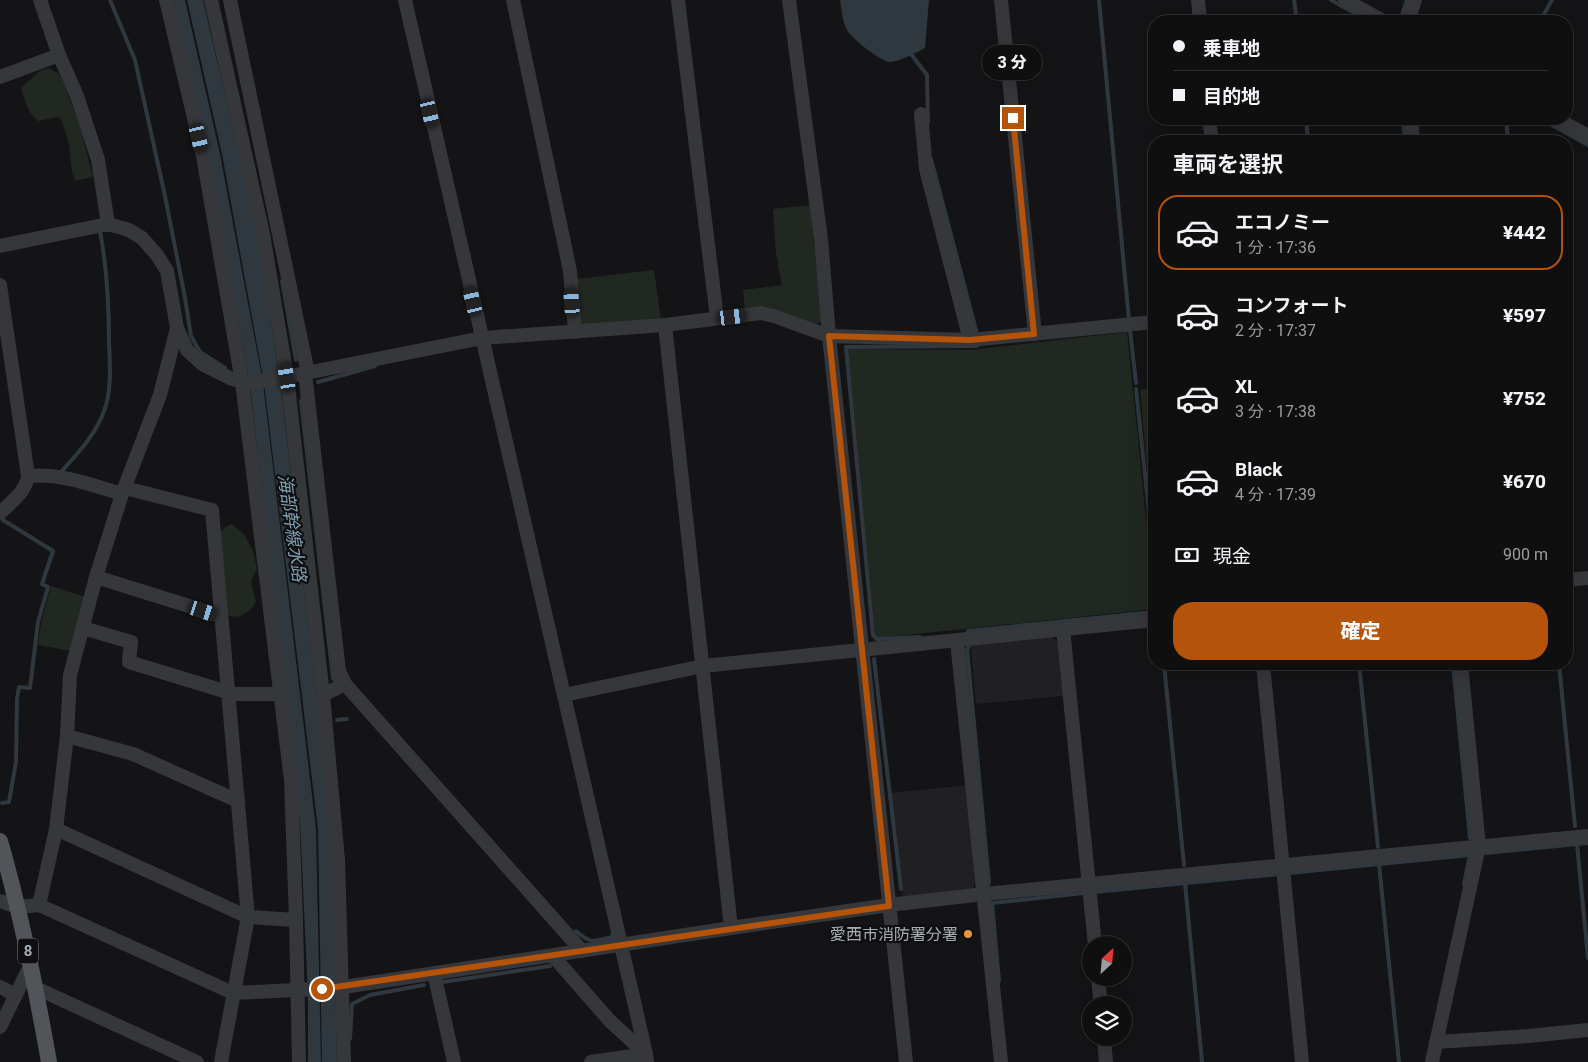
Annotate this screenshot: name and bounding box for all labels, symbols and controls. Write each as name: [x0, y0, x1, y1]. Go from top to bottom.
text: 乗車地: [1203, 37, 1260, 60]
callout: 3 分: [983, 46, 1043, 80]
text: 3 分: [997, 53, 1027, 72]
text: 目的地: [1203, 85, 1260, 108]
car: [419, 97, 440, 129]
route end: [1002, 107, 1024, 129]
car: [188, 122, 209, 154]
text: 車両を選択: [1173, 152, 1283, 177]
icon: car: [1175, 210, 1220, 255]
text: エコノミー: [1235, 211, 1330, 234]
text: ¥442: [1503, 221, 1546, 244]
text: 1 分 · 17:36: [1235, 238, 1316, 257]
car: [462, 285, 483, 317]
car: [563, 287, 580, 317]
icon: car: [1175, 293, 1220, 338]
text: コンフォート: [1235, 294, 1348, 317]
text: ¥597: [1503, 304, 1546, 327]
car: [716, 308, 747, 326]
text: 2 分 · 17:37: [1235, 321, 1316, 340]
car: [277, 361, 296, 393]
text: XL: [1235, 375, 1257, 398]
icon: car: [1175, 376, 1220, 421]
text: ¥752: [1503, 387, 1546, 410]
text: 3 分 · 17:38: [1235, 402, 1316, 421]
text: Black: [1235, 458, 1282, 481]
icon: car: [1175, 459, 1220, 504]
text: ¥670: [1503, 470, 1546, 493]
water label: 海部幹線水路: [275, 473, 311, 585]
text: 4 分 · 17:39: [1235, 485, 1316, 504]
icon: cash: [1173, 541, 1201, 569]
text: 現金: [1213, 545, 1251, 568]
text: 900 m: [1503, 545, 1548, 564]
car: [186, 599, 219, 623]
button: 確定: [1173, 602, 1548, 660]
place label: 愛西市消防署分署: [830, 925, 958, 944]
marker: 愛西市消防署分署: [962, 928, 974, 940]
north arrow: [1082, 936, 1132, 986]
map controls: [1082, 936, 1132, 1046]
road number: 8: [18, 938, 38, 964]
route start: [311, 978, 333, 1000]
button: layers: [1082, 996, 1132, 1046]

